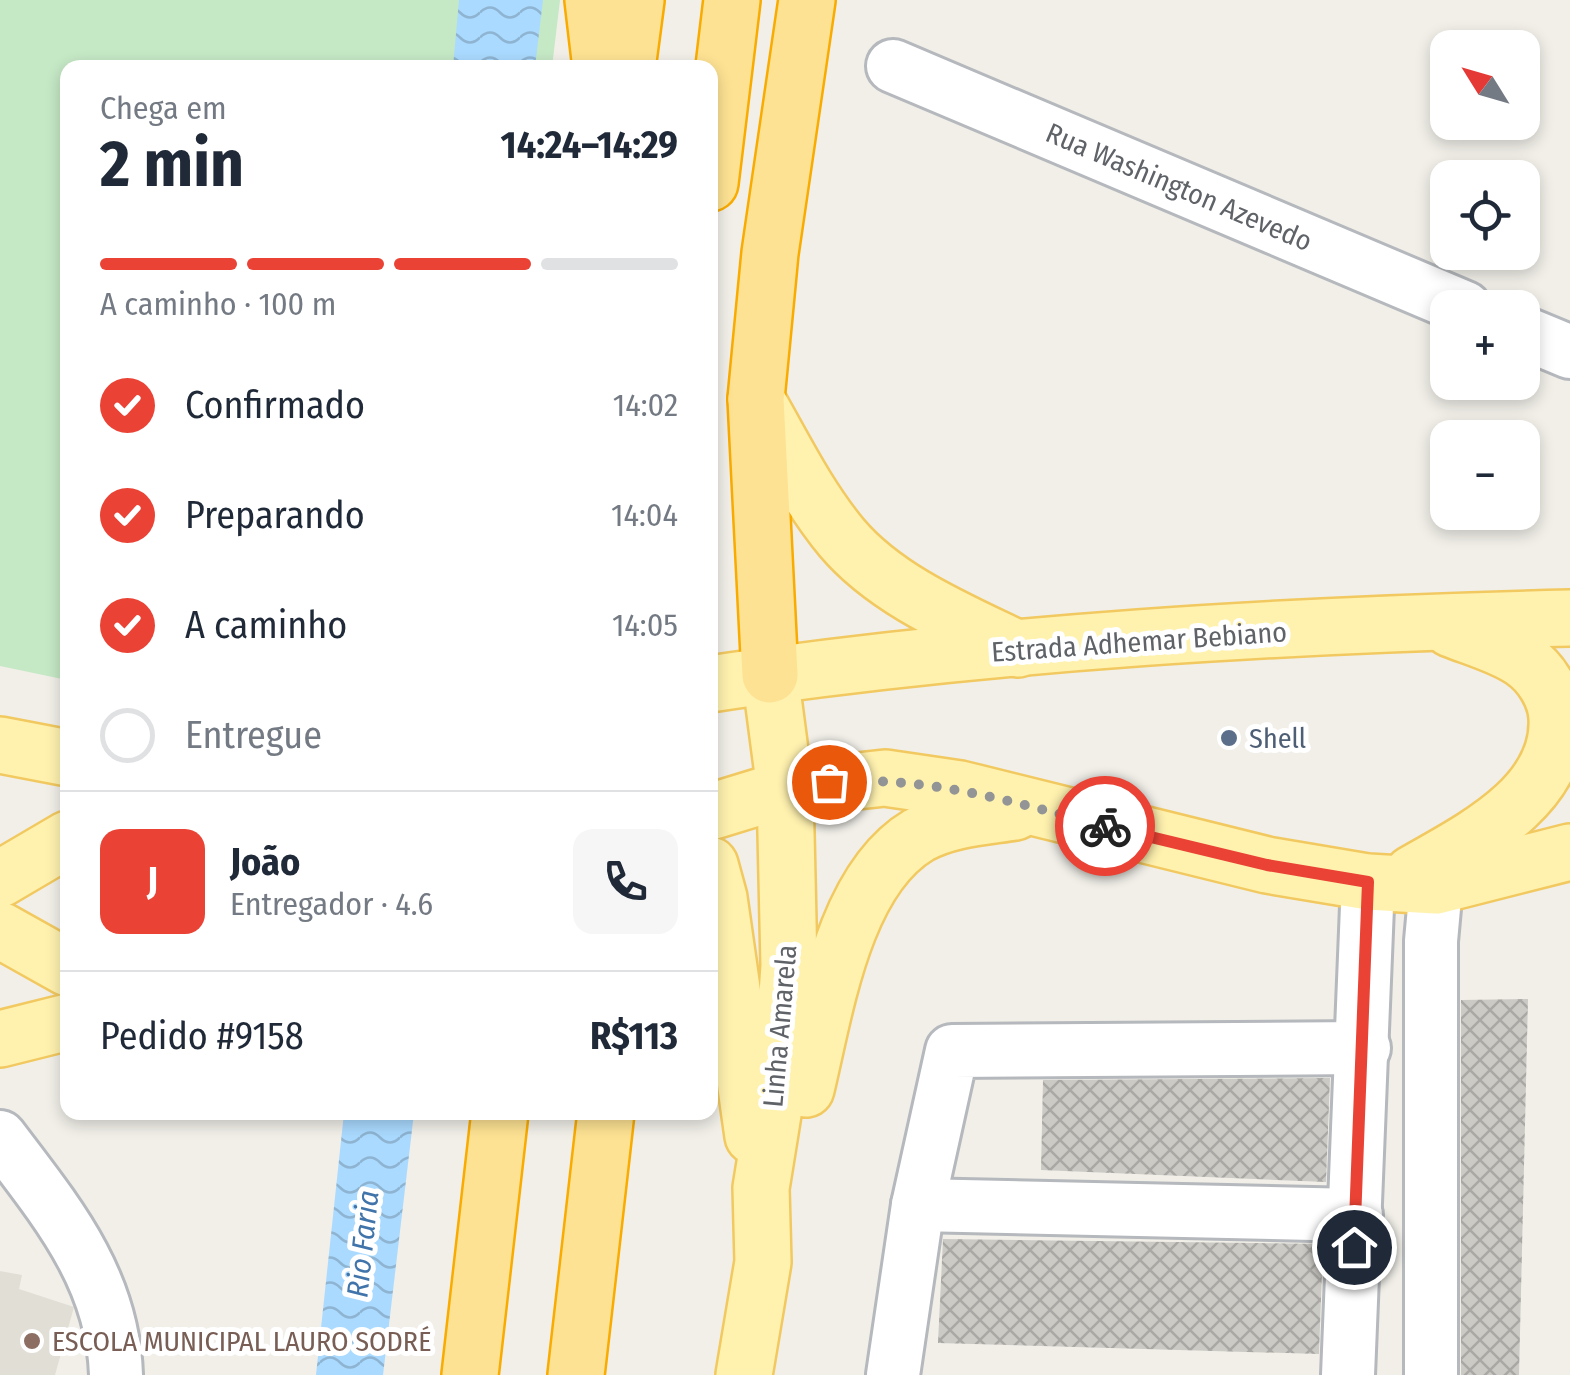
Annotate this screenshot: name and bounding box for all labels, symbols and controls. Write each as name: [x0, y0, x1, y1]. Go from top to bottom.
north arrow: [1430, 30, 1540, 140]
map controls: [1430, 30, 1540, 530]
text: Chega em: [100, 89, 227, 127]
street label: Rua Washington Azevedo: [1041, 116, 1317, 258]
text: 14:24–14:29: [501, 122, 678, 168]
text: 2 min: [100, 125, 244, 203]
button: locate: [1430, 160, 1540, 270]
text: A caminho · 100 m: [100, 285, 336, 323]
button: +: [1430, 290, 1540, 400]
icon: check: [100, 378, 155, 433]
text: Confirmado: [185, 382, 365, 428]
text: 14:02: [613, 386, 678, 424]
button: −: [1430, 420, 1540, 530]
icon: check: [100, 488, 155, 543]
text: Preparando: [185, 492, 365, 538]
text: 14:04: [611, 496, 678, 534]
icon: check: [100, 598, 155, 653]
text: A caminho: [185, 602, 347, 648]
text: 14:05: [612, 606, 678, 644]
street label: Estrada Adhemar Bebiano: [990, 615, 1288, 669]
text: Entregue: [185, 712, 322, 758]
place label: Shell: [1249, 722, 1306, 755]
marker: Shell: [1218, 727, 1240, 749]
pin: [787, 740, 872, 825]
icon: bag: [802, 755, 857, 810]
courier: [1055, 776, 1155, 876]
icon: bike: [1078, 799, 1133, 854]
button: phone: [573, 829, 678, 934]
text: João: [230, 839, 300, 885]
text: J: [147, 858, 158, 904]
text: Entregador · 4.6: [230, 885, 433, 923]
street label: Linha Amarela: [756, 943, 804, 1109]
text: Pedido #9158: [100, 1013, 304, 1059]
text: R$113: [590, 1013, 678, 1059]
water label: Rio Faria: [339, 1189, 387, 1299]
pin: [1312, 1205, 1397, 1290]
icon: home: [1327, 1220, 1382, 1275]
place label: ESCOLA MUNICIPAL LAURO SODRÉ: [52, 1325, 431, 1358]
marker: ESCOLA MUNICIPAL LAURO SODRÉ: [21, 1330, 43, 1352]

